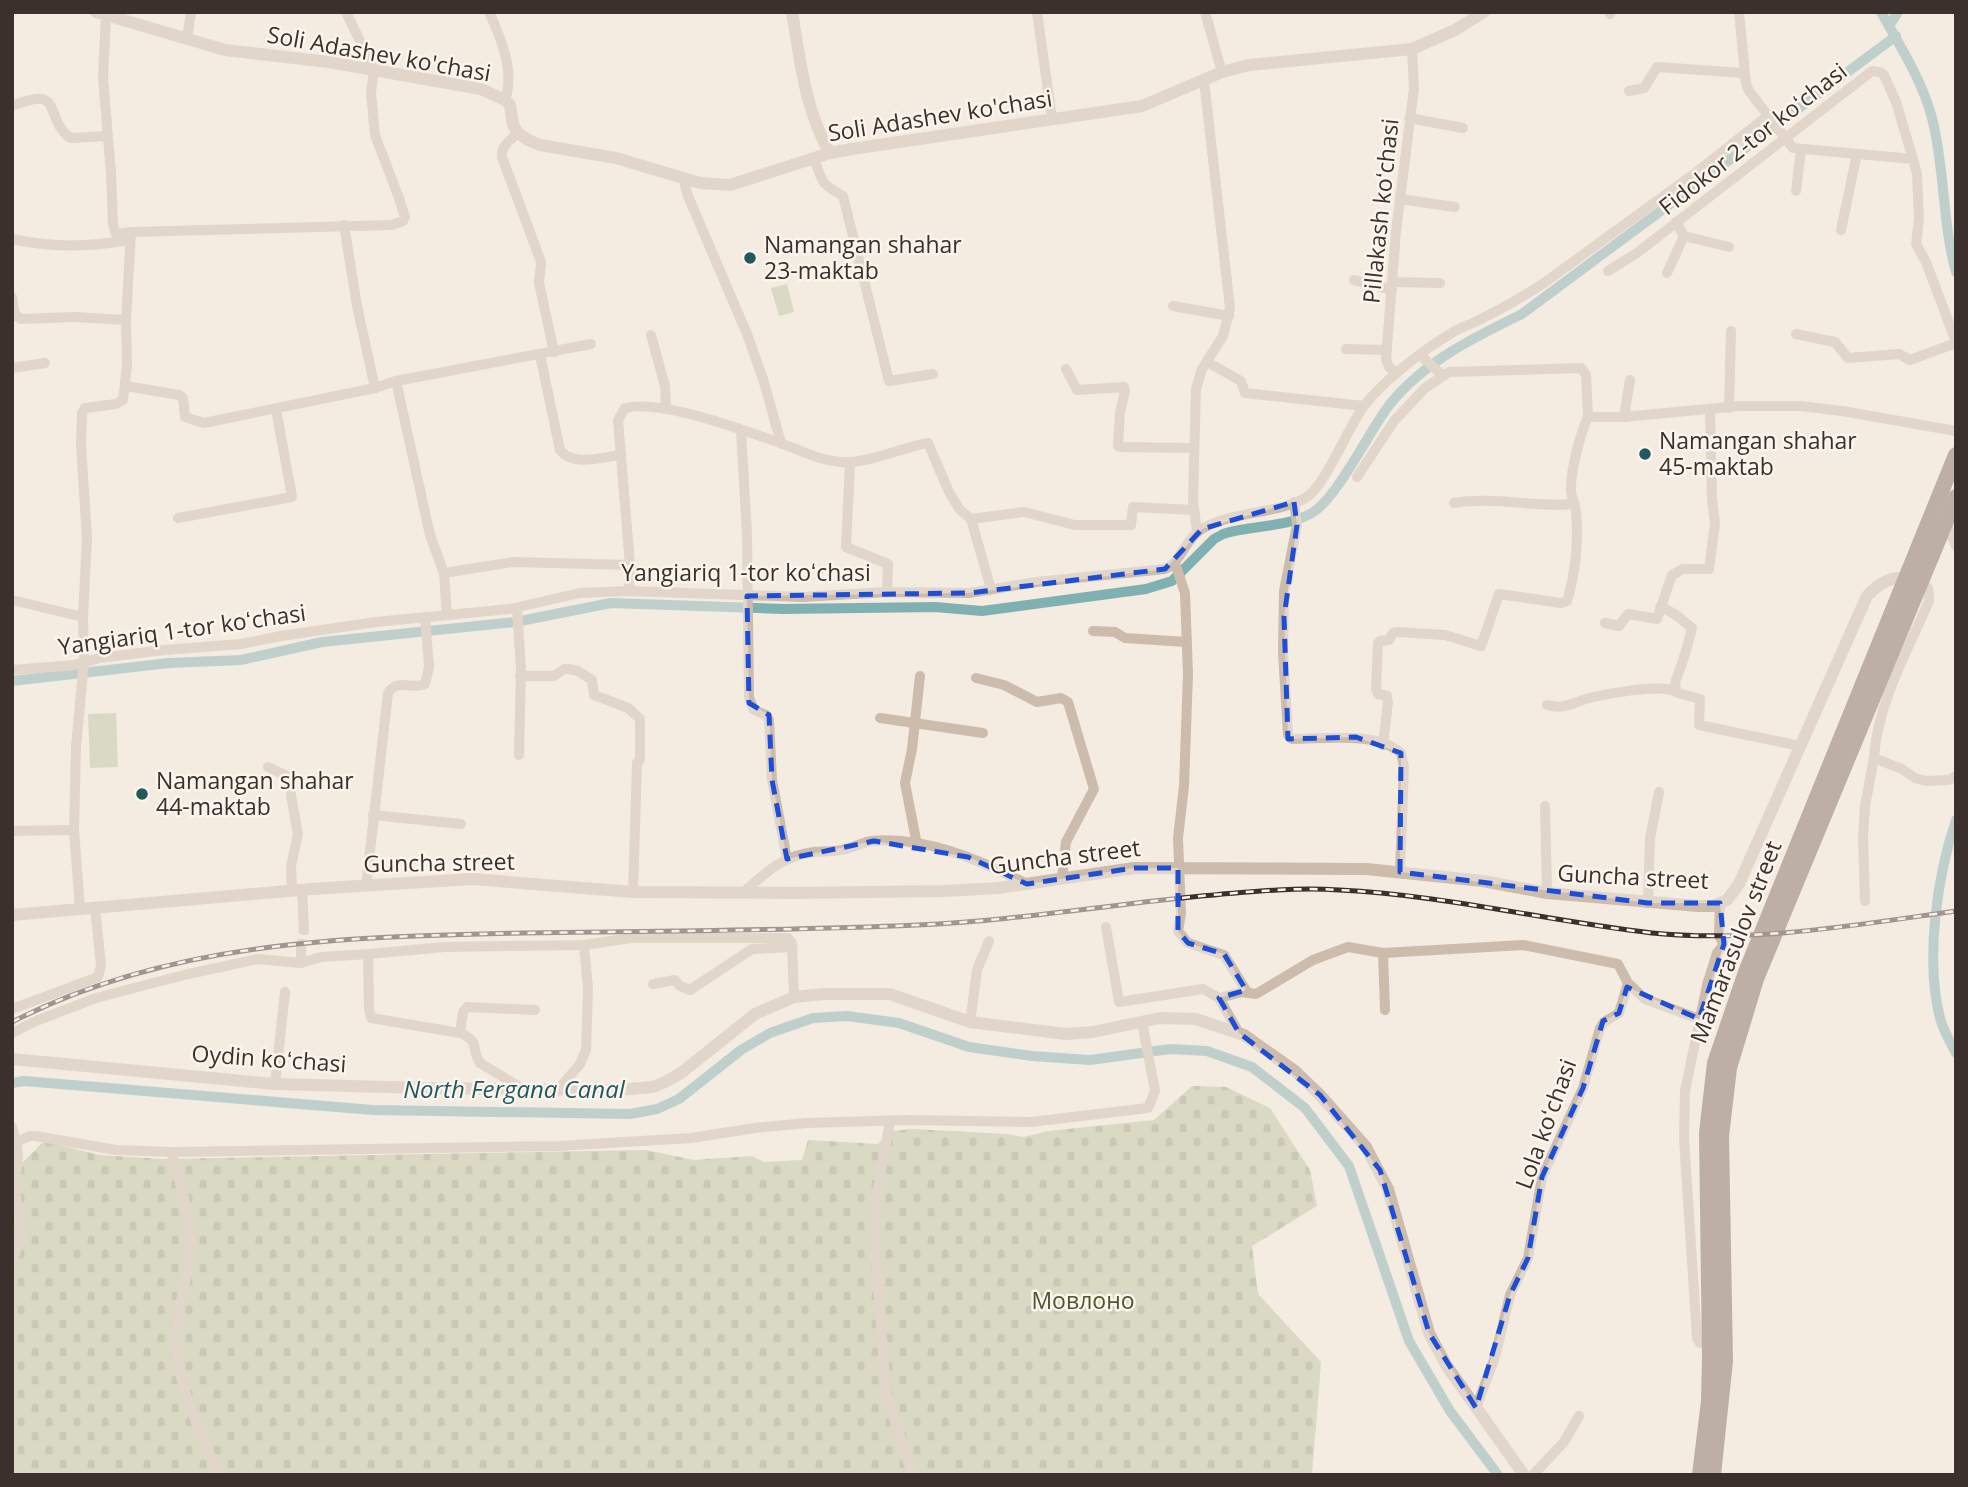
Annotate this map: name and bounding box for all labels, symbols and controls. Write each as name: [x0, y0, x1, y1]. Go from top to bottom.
street label: Soli Adashev ko'chasi: [265, 18, 493, 88]
street label: Fidokor 2-tor koʻchasi: [1652, 55, 1853, 222]
street label: Soli Adashev ko'chasi: [825, 81, 1054, 149]
street label: Pillakash koʻchasi: [1354, 117, 1406, 305]
place label: Namangan shahar 23-maktab: [764, 228, 962, 286]
marker: Namangan shahar 23-maktab: [742, 250, 758, 266]
place label: Namangan shahar 45-maktab: [1659, 424, 1857, 482]
marker: Namangan shahar 45-maktab: [1637, 446, 1653, 462]
street label: Yangiariq 1-tor koʻchasi: [621, 556, 871, 588]
street label: Yangiariq 1-tor koʻchasi: [56, 596, 308, 662]
place label: Namangan shahar 44-maktab: [156, 764, 354, 822]
marker: Namangan shahar 44-maktab: [134, 786, 150, 802]
street label: Guncha street: [988, 831, 1142, 881]
street label: Mamarasulov street: [1682, 836, 1788, 1047]
street label: Guncha street: [363, 845, 515, 879]
street label: Guncha street: [1557, 856, 1709, 896]
street label: Oydin koʻchasi: [191, 1037, 348, 1079]
street label: Lola koʻchasi: [1507, 1054, 1583, 1193]
water label: North Fergana Canal: [403, 1072, 626, 1105]
park label: Мовлоно: [1031, 1284, 1135, 1316]

